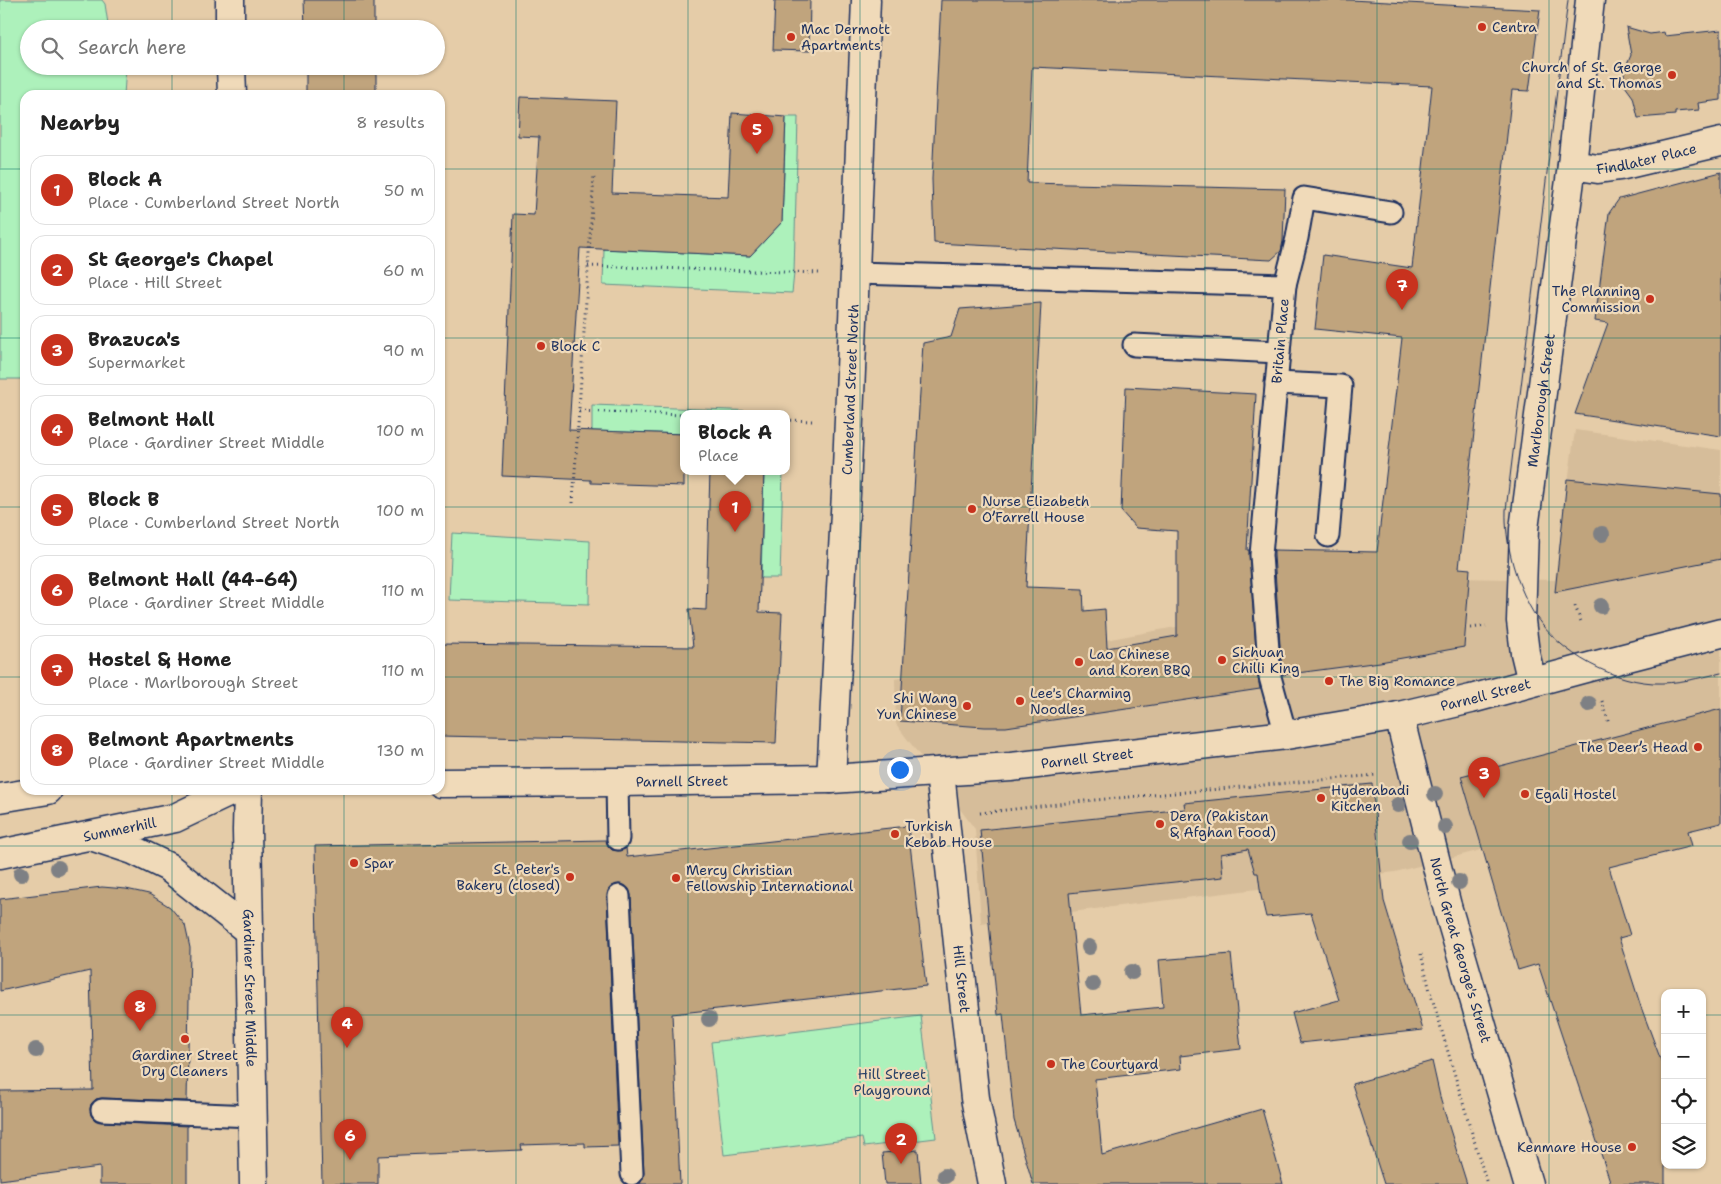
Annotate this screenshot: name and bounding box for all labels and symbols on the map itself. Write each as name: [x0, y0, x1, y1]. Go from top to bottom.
place label: Centra: [1492, 18, 1537, 36]
place label: Mac Dermott Apartments: [801, 20, 890, 54]
marker: Centra: [1476, 21, 1488, 33]
marker: Mac Dermott Apartments: [785, 31, 797, 43]
place label: Church of St. George and St. Thomas: [1522, 58, 1662, 92]
marker: Church of St. George and St. Thomas: [1666, 69, 1678, 81]
pin: 5: [741, 113, 773, 154]
street label: Findlater Place: [1595, 139, 1699, 178]
pin: 7: [1386, 269, 1418, 310]
place label: The Planning Commission: [1552, 282, 1640, 316]
marker: The Planning Commission: [1644, 293, 1656, 305]
street label: Britain Place: [1267, 298, 1293, 384]
street label: Cumberland Street North: [838, 304, 863, 475]
street label: Marlborough Street: [1523, 332, 1559, 468]
place label: Block C: [551, 337, 600, 355]
marker: Block C: [535, 340, 547, 352]
pin: 1: [719, 491, 751, 532]
place label: Nurse Elizabeth O’Farrell House: [982, 492, 1090, 526]
marker: Nurse Elizabeth O’Farrell House: [966, 503, 978, 515]
place label: Sichuan Chilli King: [1232, 643, 1300, 677]
place label: Lao Chinese and Koren BBQ: [1089, 645, 1191, 679]
marker: Sichuan Chilli King: [1216, 654, 1228, 666]
marker: Lao Chinese and Koren BBQ: [1073, 656, 1085, 668]
place label: The Big Romance: [1339, 672, 1456, 690]
street label: Parnell Street: [1439, 674, 1533, 715]
marker: The Big Romance: [1323, 675, 1335, 687]
place label: Lee's Charming Noodles: [1030, 684, 1131, 718]
place label: Shi Wang Yun Chinese: [877, 689, 957, 723]
marker: Lee's Charming Noodles: [1014, 695, 1026, 707]
marker: Shi Wang Yun Chinese: [961, 700, 973, 712]
place label: The Deer’s Head: [1579, 738, 1688, 756]
marker: The Deer’s Head: [1692, 741, 1704, 753]
street label: Parnell Street: [1040, 744, 1134, 772]
your location: [887, 757, 913, 783]
pin: 3: [1468, 757, 1500, 798]
street label: Parnell Street: [635, 771, 729, 791]
place label: Hyderabadi Kitchen: [1331, 781, 1409, 815]
place label: Egali Hostel: [1535, 785, 1617, 803]
marker: Egali Hostel: [1519, 788, 1531, 800]
marker: Hyderabadi Kitchen: [1315, 792, 1327, 804]
place label: Dera (Pakistan & Afghan Food): [1170, 807, 1276, 841]
street label: Summerhill: [81, 813, 158, 846]
place label: Turkish Kebab House: [905, 817, 992, 851]
marker: Dera (Pakistan & Afghan Food): [1154, 818, 1166, 830]
marker: Turkish Kebab House: [889, 828, 901, 840]
place label: Spar: [364, 854, 395, 872]
street label: North Great George's Street: [1426, 855, 1495, 1045]
marker: Spar: [348, 857, 360, 869]
place label: St. Peter's Bakery (closed): [457, 860, 560, 894]
place label: Mercy Christian Fellowship International: [686, 861, 854, 895]
marker: St. Peter's Bakery (closed): [564, 871, 576, 883]
marker: Mercy Christian Fellowship International: [670, 872, 682, 884]
street label: Gardiner Street Middle: [240, 909, 261, 1067]
street label: Hill Street: [949, 944, 974, 1014]
pin: 8: [124, 990, 156, 1031]
pin: 4: [331, 1007, 363, 1048]
marker: Gardiner Street Dry Cleaners: [179, 1033, 191, 1045]
place label: Gardiner Street Dry Cleaners: [132, 1046, 238, 1080]
place label: The Courtyard: [1061, 1055, 1159, 1073]
marker: The Courtyard: [1045, 1058, 1057, 1070]
park label: Hill Street Playground: [854, 1065, 931, 1099]
pin: 6: [334, 1119, 366, 1160]
pin: 2: [885, 1123, 917, 1164]
place label: Kenmare House: [1517, 1138, 1622, 1156]
marker: Kenmare House: [1626, 1141, 1638, 1153]

